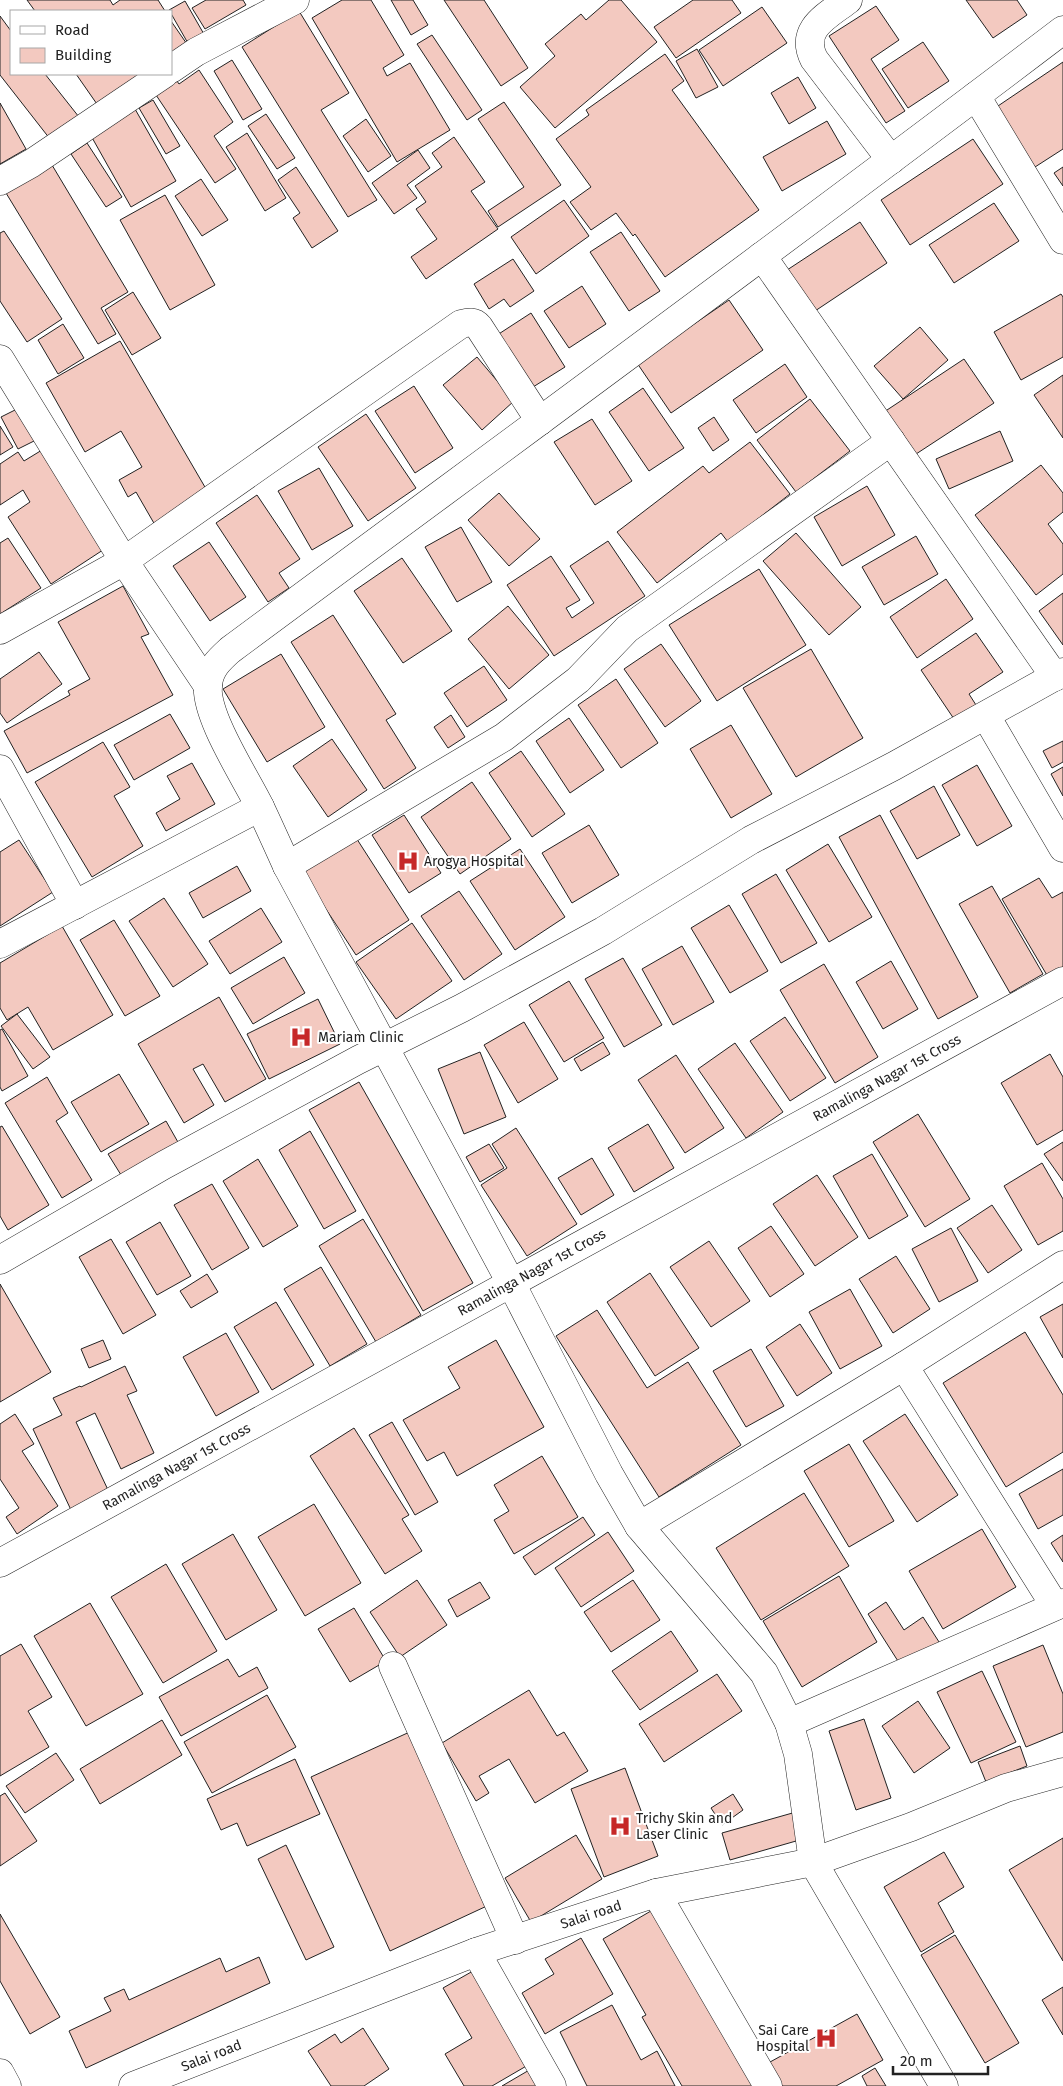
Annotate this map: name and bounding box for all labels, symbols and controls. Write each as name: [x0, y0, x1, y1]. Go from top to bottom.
legend: [10, 10, 172, 75]
text: Road: [55, 21, 90, 39]
text: Building: [55, 46, 111, 64]
hospital icon: Arogya Hospital: [395, 848, 421, 874]
place label: Arogya Hospital: [424, 853, 523, 870]
hospital icon: Mariam Clinic: [288, 1024, 314, 1050]
place label: Mariam Clinic: [318, 1029, 404, 1046]
street label: Ramalinga Nagar 1st Cross: [810, 1030, 964, 1125]
street label: Ramalinga Nagar 1st Cross: [455, 1224, 609, 1319]
street label: Ramalinga Nagar 1st Cross: [99, 1419, 254, 1514]
place label: Trichy Skin and Laser Clinic: [636, 1810, 732, 1843]
hospital icon: Trichy Skin and Laser Clinic: [607, 1813, 633, 1839]
street label: Salai road: [558, 1896, 624, 1932]
place label: Sai Care Hospital: [756, 2022, 809, 2055]
hospital icon: Sai Care Hospital: [813, 2025, 839, 2051]
street label: Salai road: [179, 2036, 244, 2075]
scale bar: [893, 2044, 988, 2076]
text: 20 m: [900, 2052, 933, 2070]

